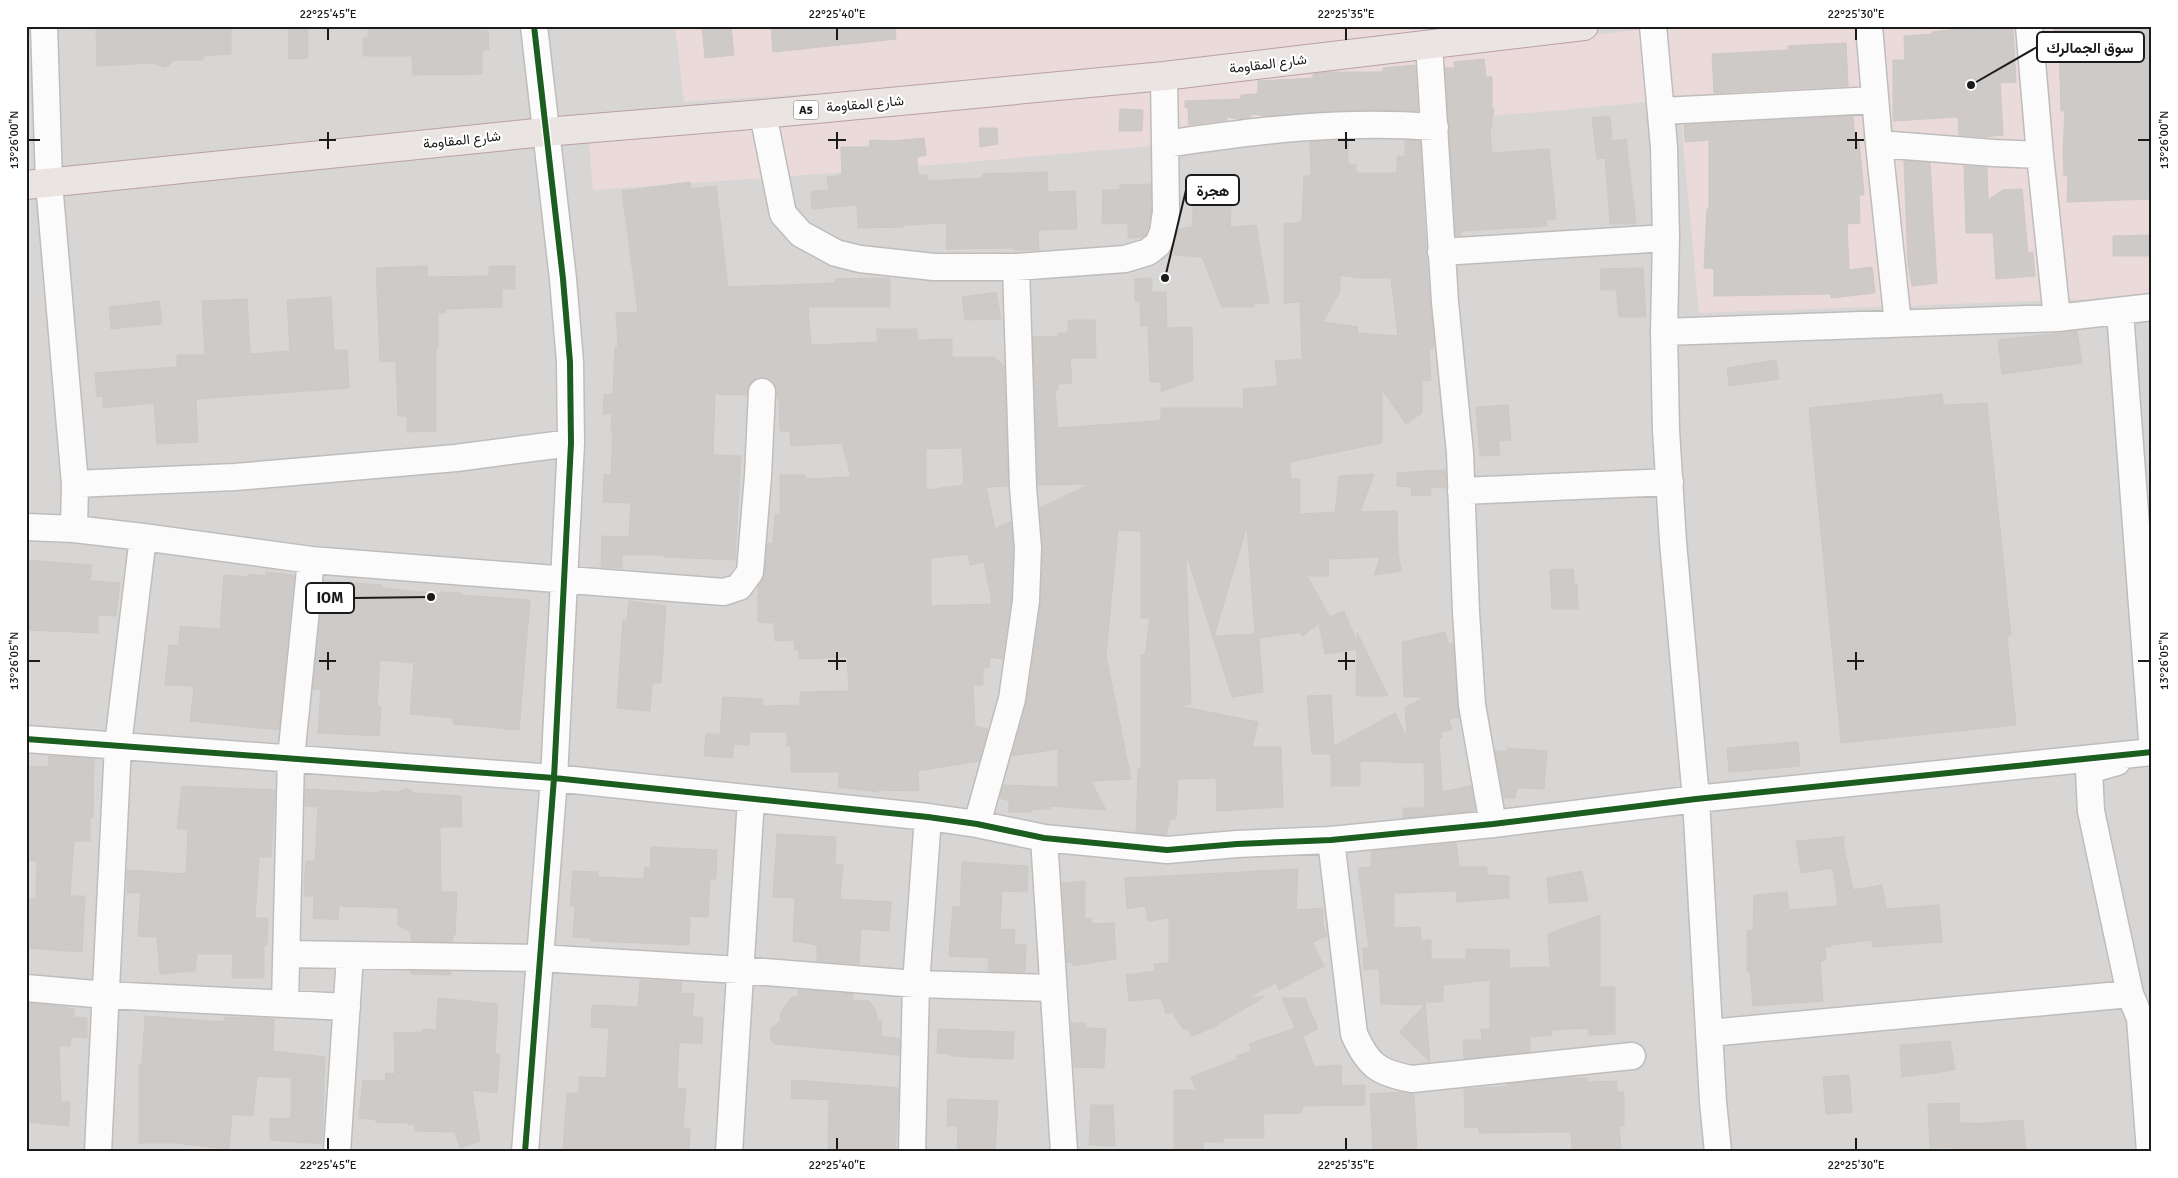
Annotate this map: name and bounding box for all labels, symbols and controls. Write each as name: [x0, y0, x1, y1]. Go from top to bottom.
text: 22°25'45"E: [299, 7, 357, 22]
text: 22°25'40"E: [808, 7, 866, 22]
text: 22°25'35"E: [1317, 7, 1375, 22]
text: 22°25'30"E: [1827, 7, 1885, 22]
callout: سوق الجمالرك: [2037, 32, 2144, 62]
text: سوق الجمالرك: [2046, 39, 2134, 57]
street label: شارع المقاومة: [1228, 51, 1308, 79]
street label: شارع المقاومة: [825, 92, 905, 118]
road number: A5: [794, 100, 818, 120]
text: 13°26'00"N: [7, 111, 22, 169]
text: 13°26'00"N: [2157, 111, 2172, 169]
street label: شارع المقاومة: [422, 127, 502, 155]
callout: هجرة: [1186, 175, 1239, 205]
text: هجرة: [1197, 182, 1229, 200]
callout: IOM: [306, 583, 354, 613]
text: IOM: [316, 589, 344, 607]
text: 13°26'05"N: [7, 632, 22, 690]
text: 13°26'05"N: [2157, 632, 2172, 690]
text: 22°25'45"E: [299, 1158, 357, 1173]
text: 22°25'40"E: [808, 1158, 866, 1173]
text: 22°25'35"E: [1317, 1158, 1375, 1173]
text: 22°25'30"E: [1827, 1158, 1885, 1173]

